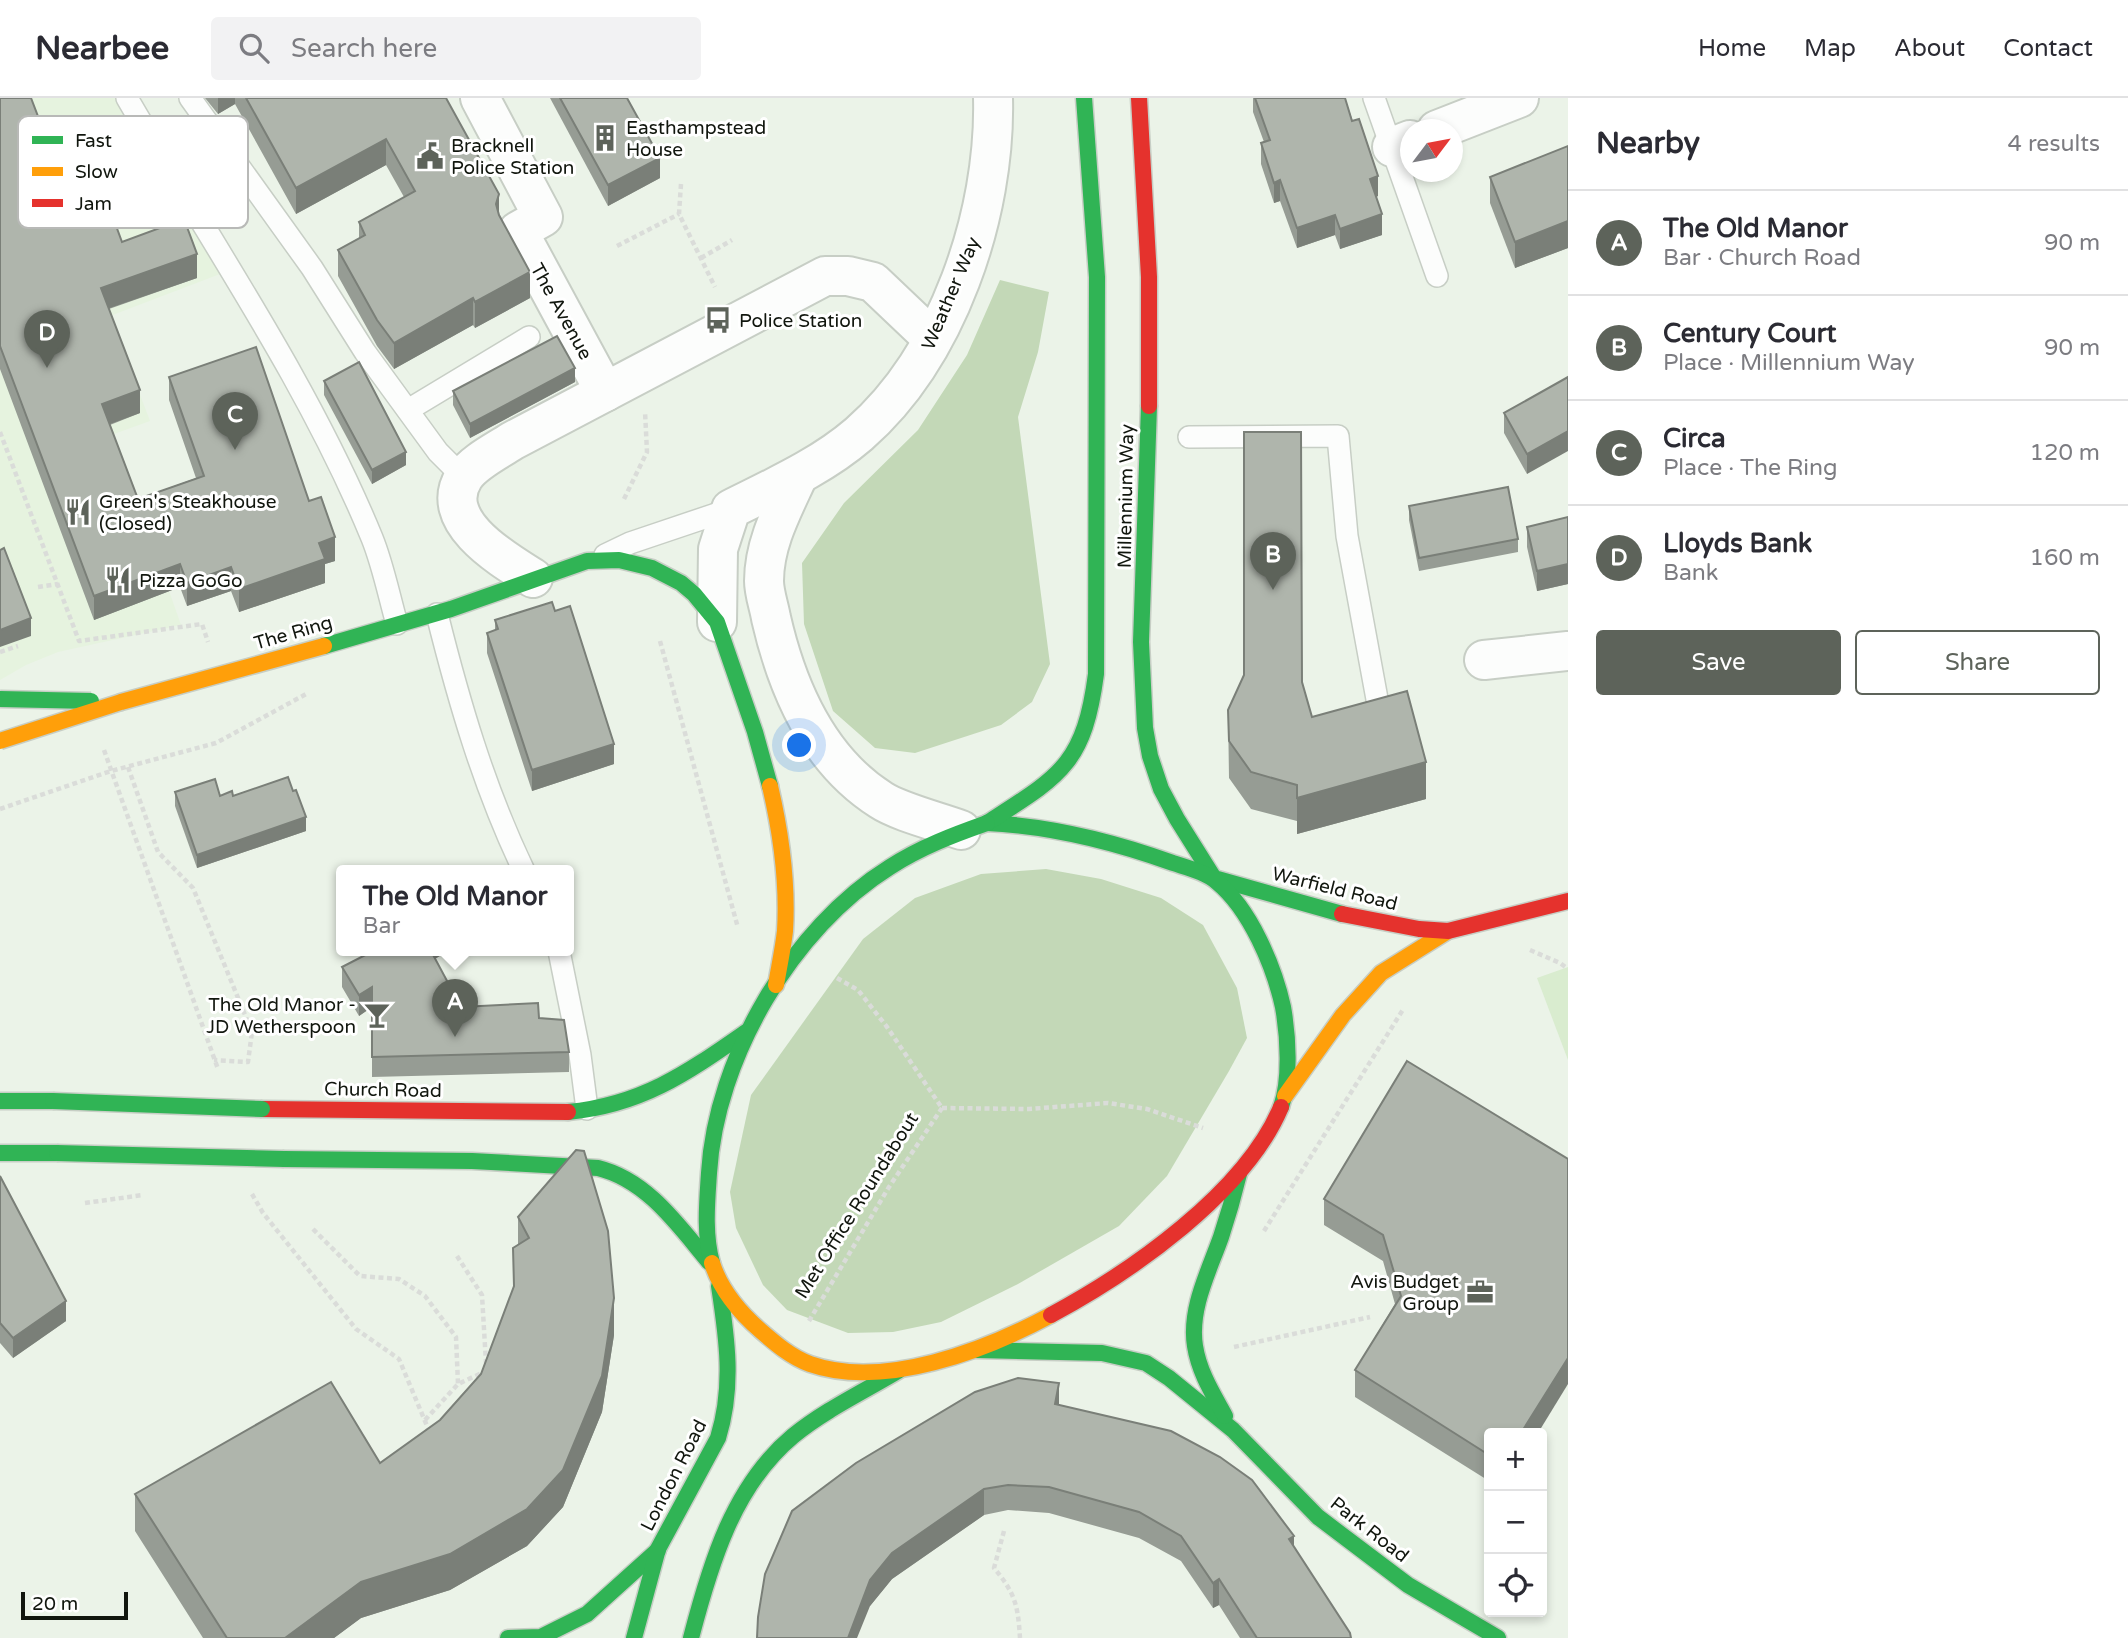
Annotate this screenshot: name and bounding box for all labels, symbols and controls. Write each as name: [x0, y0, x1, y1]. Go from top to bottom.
search box: [211, 17, 701, 80]
text: Nearbee: [35, 29, 169, 68]
icon: search: [235, 29, 273, 67]
text: Search here: [291, 33, 437, 64]
text: Home: [1698, 34, 1766, 63]
text: Map: [1804, 34, 1856, 63]
text: About: [1894, 34, 1965, 63]
text: Contact: [2003, 34, 2093, 63]
legend: [18, 116, 248, 228]
place label: Easthampstead House: [626, 117, 766, 161]
north arrow: [1400, 119, 1463, 182]
building icon: Easthampstead House: [590, 123, 620, 153]
text: Nearby: [1596, 125, 1700, 162]
text: Fast: [75, 130, 112, 152]
text: 4 results: [2007, 130, 2100, 158]
place label: Bracknell Police Station: [451, 135, 574, 179]
public building icon: Bracknell Police Station: [415, 141, 445, 171]
text: Slow: [75, 161, 118, 183]
text: Jam: [75, 193, 112, 215]
text: The Old Manor: [1663, 213, 1848, 244]
text: A: [1610, 229, 1628, 257]
text: 90 m: [2044, 229, 2100, 257]
street label: Weather Way: [917, 234, 985, 353]
text: Bar · Church Road: [1663, 244, 1861, 272]
street label: The Avenue: [526, 259, 597, 363]
bus stop icon: Police Station: [703, 305, 733, 335]
pin: D: [24, 310, 70, 368]
place label: Police Station: [739, 310, 862, 332]
text: Century Court: [1663, 318, 1837, 349]
text: B: [1611, 334, 1627, 362]
text: 90 m: [2044, 334, 2100, 362]
text: Place · Millennium Way: [1663, 349, 1915, 377]
pin: C: [212, 392, 258, 450]
text: Circa: [1663, 423, 1726, 454]
street label: Millennium Way: [1114, 424, 1138, 568]
text: C: [1611, 439, 1627, 467]
text: 120 m: [2030, 439, 2100, 467]
text: Place · The Ring: [1663, 454, 1838, 482]
place label: Green's Steakhouse (Closed): [99, 491, 277, 535]
restaurant icon: Green's Steakhouse (Closed): [63, 497, 93, 527]
text: Lloyds Bank: [1663, 528, 1812, 559]
pin: B: [1250, 532, 1296, 590]
text: D: [1610, 544, 1628, 572]
text: 160 m: [2030, 544, 2100, 572]
text: Bank: [1663, 559, 1718, 587]
restaurant icon: Pizza GoGo: [103, 565, 133, 595]
place label: Pizza GoGo: [139, 570, 243, 592]
street label: The Ring: [252, 611, 335, 655]
button: Save: [1596, 630, 1841, 695]
button: Share: [1855, 630, 2100, 695]
your location: [782, 728, 816, 762]
street label: Warfield Road: [1270, 863, 1400, 915]
popup: [336, 865, 574, 956]
text: The Old Manor: [363, 881, 547, 912]
text: Bar: [363, 912, 400, 940]
pin: A: [432, 979, 478, 1037]
place label: The Old Manor - JD Wetherspoon: [206, 994, 356, 1038]
bar icon: The Old Manor - JD Wetherspoon: [362, 1000, 392, 1030]
street label: Church Road: [324, 1078, 442, 1102]
street label: Met Office Roundabout: [791, 1109, 923, 1303]
place label: Avis Budget Group: [1350, 1271, 1459, 1315]
office icon: Avis Budget Group: [1465, 1277, 1495, 1307]
street label: London Road: [636, 1416, 711, 1535]
map controls: [1484, 1428, 1547, 1617]
button: +: [1484, 1428, 1547, 1491]
button: −: [1484, 1491, 1547, 1554]
street label: Park Road: [1326, 1492, 1413, 1567]
button: locate: [1484, 1554, 1547, 1617]
scale bar: [21, 1589, 128, 1621]
text: 20 m: [32, 1593, 78, 1615]

